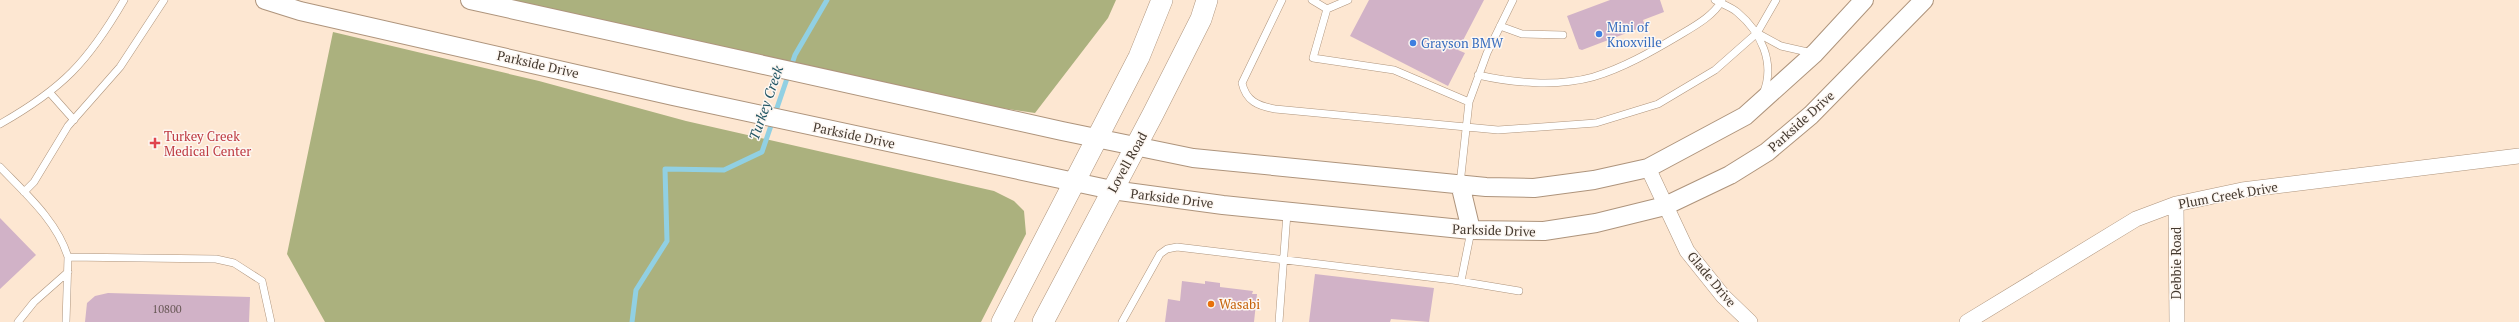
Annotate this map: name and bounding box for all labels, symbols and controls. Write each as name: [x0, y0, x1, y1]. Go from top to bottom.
place label: Mini of Knoxville: [1607, 18, 1662, 51]
marker: Mini of Knoxville: [1594, 29, 1604, 39]
place label: Grayson BMW: [1421, 34, 1504, 52]
marker: Grayson BMW: [1408, 38, 1418, 48]
street label: Parkside Drive: [495, 46, 581, 82]
water label: Turkey Creek: [744, 63, 787, 143]
street label: Parkside Drive: [1764, 86, 1838, 156]
street label: Parkside Drive: [811, 118, 897, 152]
place label: Turkey Creek Medical Center: [164, 127, 251, 160]
street label: Lovell Road: [1103, 128, 1151, 196]
marker: Turkey Creek Medical Center: [149, 137, 161, 149]
street label: Plum Creek Drive: [2177, 177, 2279, 213]
street label: Parkside Drive: [1129, 184, 1215, 212]
street label: Parkside Drive: [1452, 220, 1536, 240]
street label: Debbie Road: [2167, 227, 2185, 299]
street label: Glade Drive: [1683, 247, 1741, 311]
place label: Wasabi: [1219, 295, 1260, 313]
marker: Wasabi: [1206, 299, 1216, 309]
house number: 10800: [152, 302, 182, 316]

